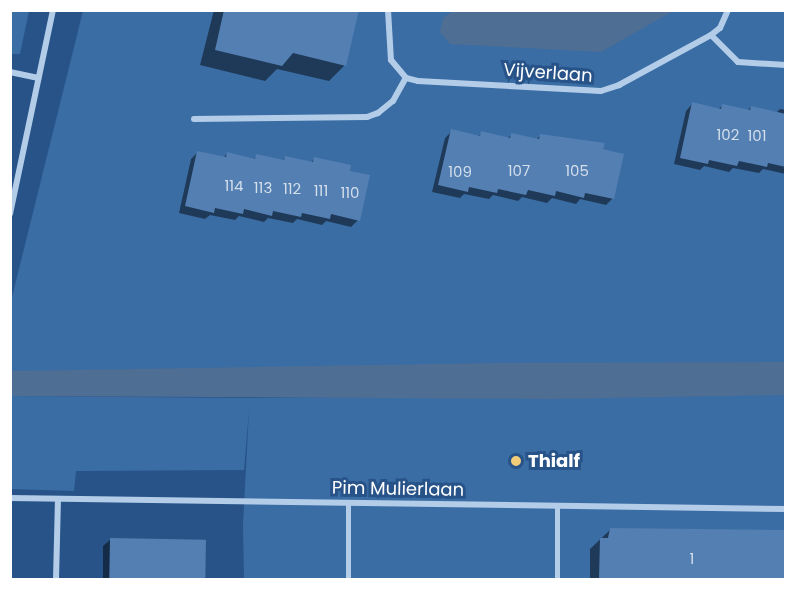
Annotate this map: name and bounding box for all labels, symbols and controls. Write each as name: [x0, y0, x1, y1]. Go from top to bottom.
street label: Vijverlaan: [503, 59, 593, 87]
house number: 102: [717, 126, 739, 144]
house number: 101: [747, 127, 767, 145]
house number: 107: [508, 162, 530, 180]
house number: 105: [565, 162, 589, 180]
house number: 109: [448, 163, 472, 181]
house number: 114: [224, 177, 244, 195]
house number: 113: [254, 179, 272, 197]
house number: 112: [283, 180, 301, 198]
house number: 111: [314, 182, 328, 200]
house number: 110: [340, 184, 360, 202]
place label: Thialf: [528, 450, 580, 472]
marker: Thialf: [509, 454, 523, 468]
street label: Pim Mulierlaan: [332, 477, 464, 501]
house number: 1: [690, 550, 694, 568]

